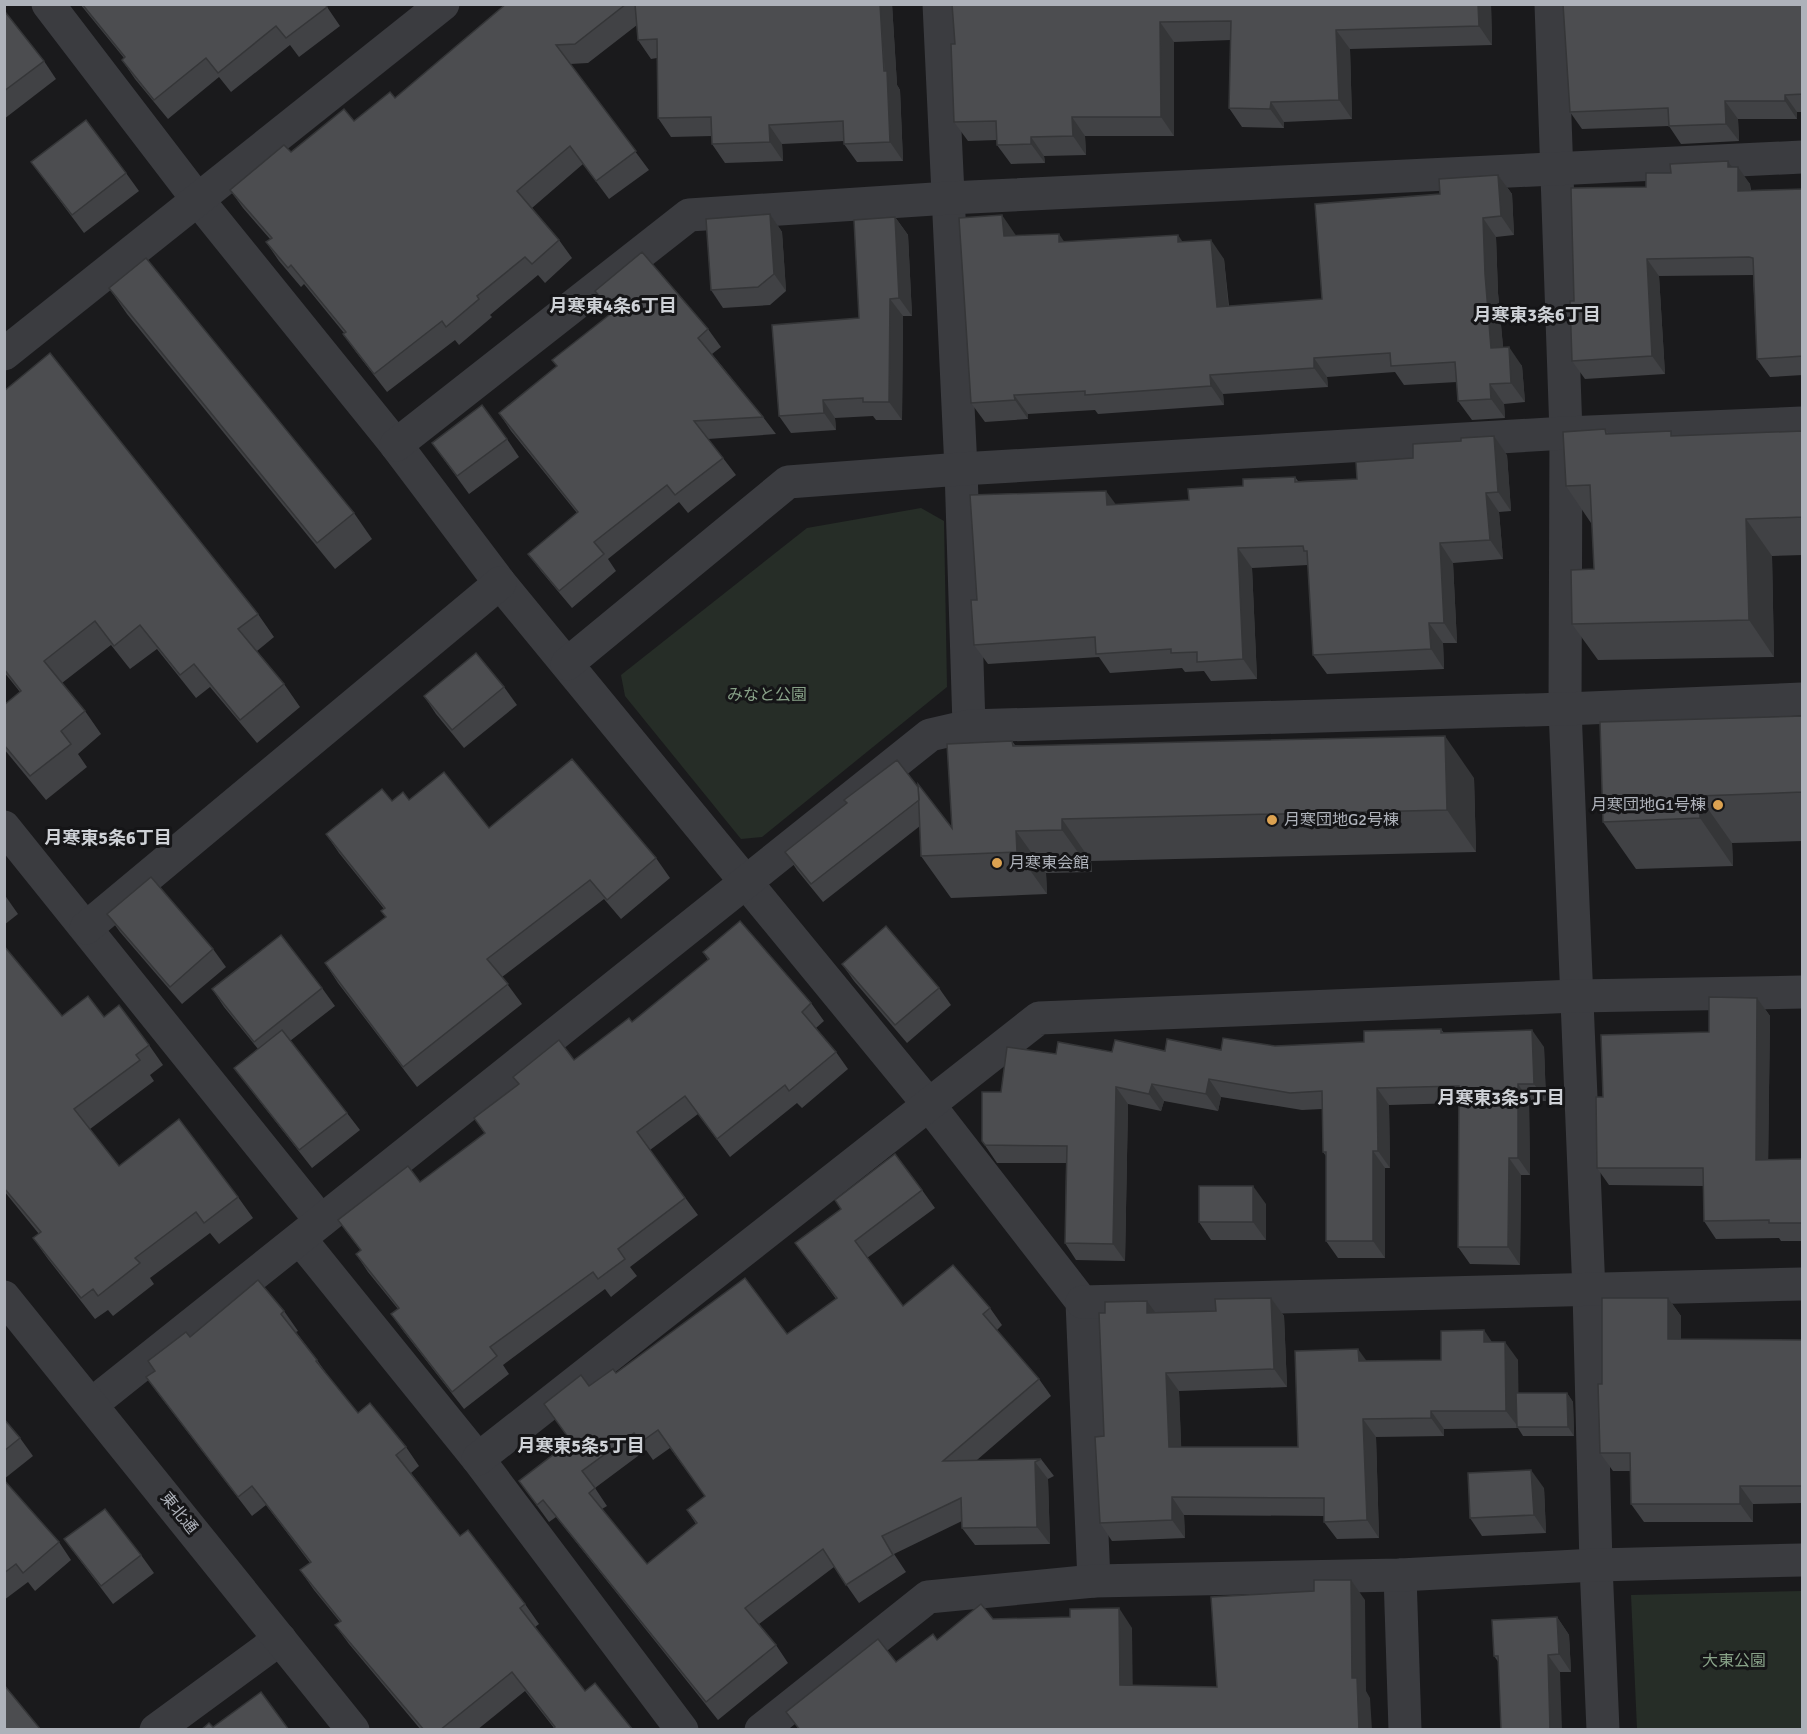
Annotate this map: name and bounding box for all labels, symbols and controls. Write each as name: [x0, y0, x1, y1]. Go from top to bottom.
district label: 月寒東4条6丁目: [549, 295, 677, 317]
district label: 月寒東3条6丁目: [1473, 304, 1601, 326]
park label: みなと公園: [727, 685, 807, 705]
place label: 月寒団地G1号棟: [1591, 795, 1706, 815]
marker: 月寒団地G1号棟: [1711, 798, 1725, 812]
place label: 月寒団地G2号棟: [1284, 810, 1399, 830]
marker: 月寒団地G2号棟: [1265, 813, 1279, 827]
district label: 月寒東5条6丁目: [44, 827, 172, 849]
place label: 月寒東会館: [1009, 853, 1089, 873]
marker: 月寒東会館: [990, 856, 1004, 870]
district label: 月寒東3条5丁目: [1437, 1087, 1565, 1109]
district label: 月寒東5条5丁目: [517, 1435, 645, 1457]
street label: 東北通: [156, 1488, 202, 1538]
park label: 大東公園: [1702, 1651, 1766, 1671]

